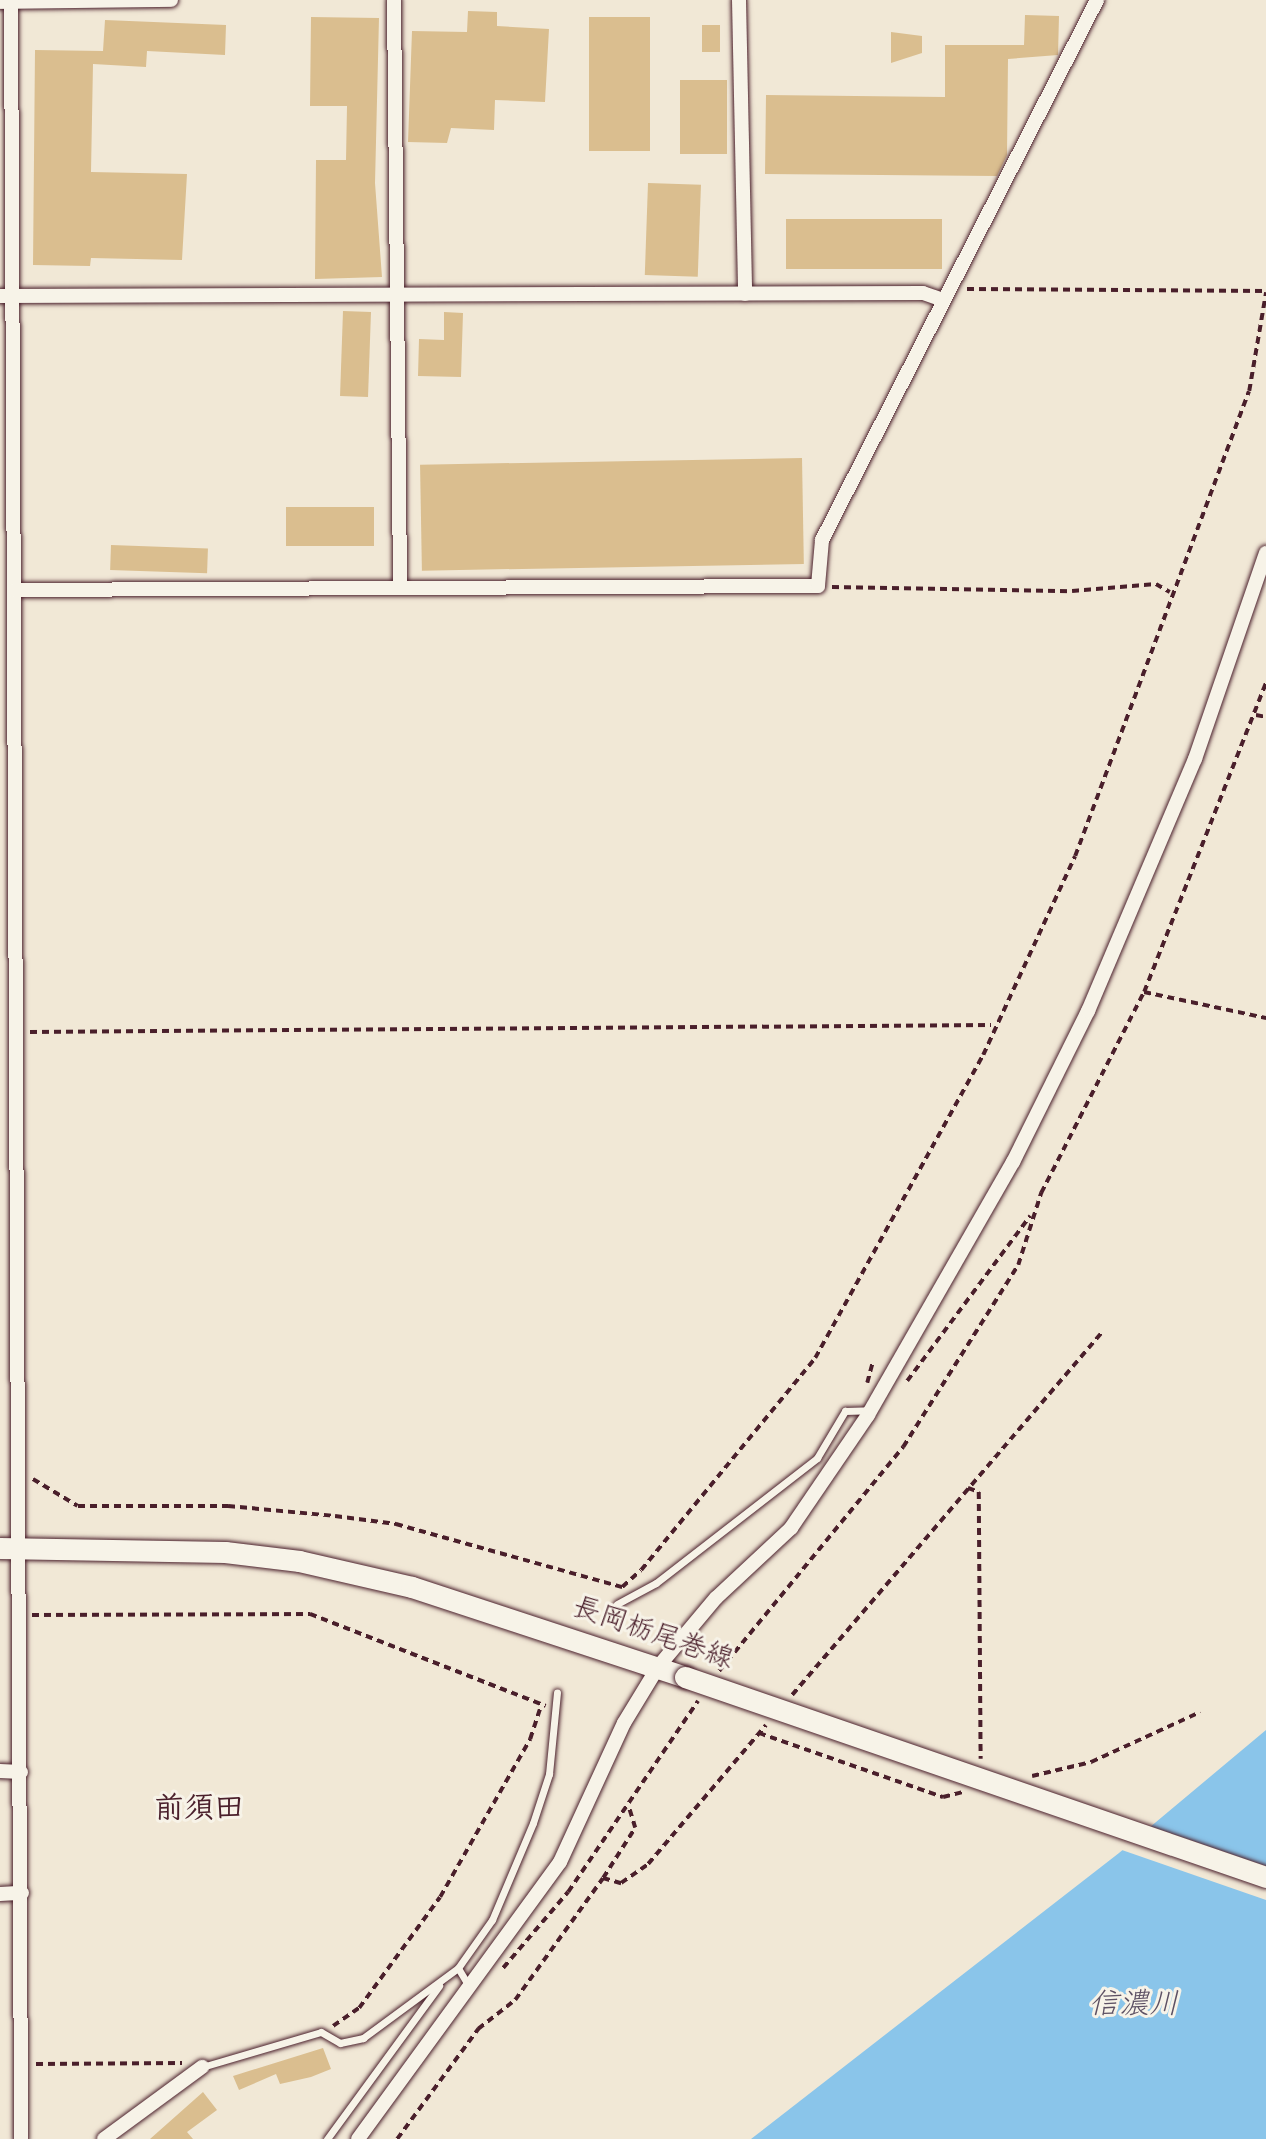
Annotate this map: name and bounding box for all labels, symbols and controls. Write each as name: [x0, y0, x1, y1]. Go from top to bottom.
street label: 長岡栃尾巻線: [567, 1593, 737, 1679]
district label: 前須田: [154, 1794, 244, 1830]
water label: 信濃川: [1089, 1990, 1179, 2026]

